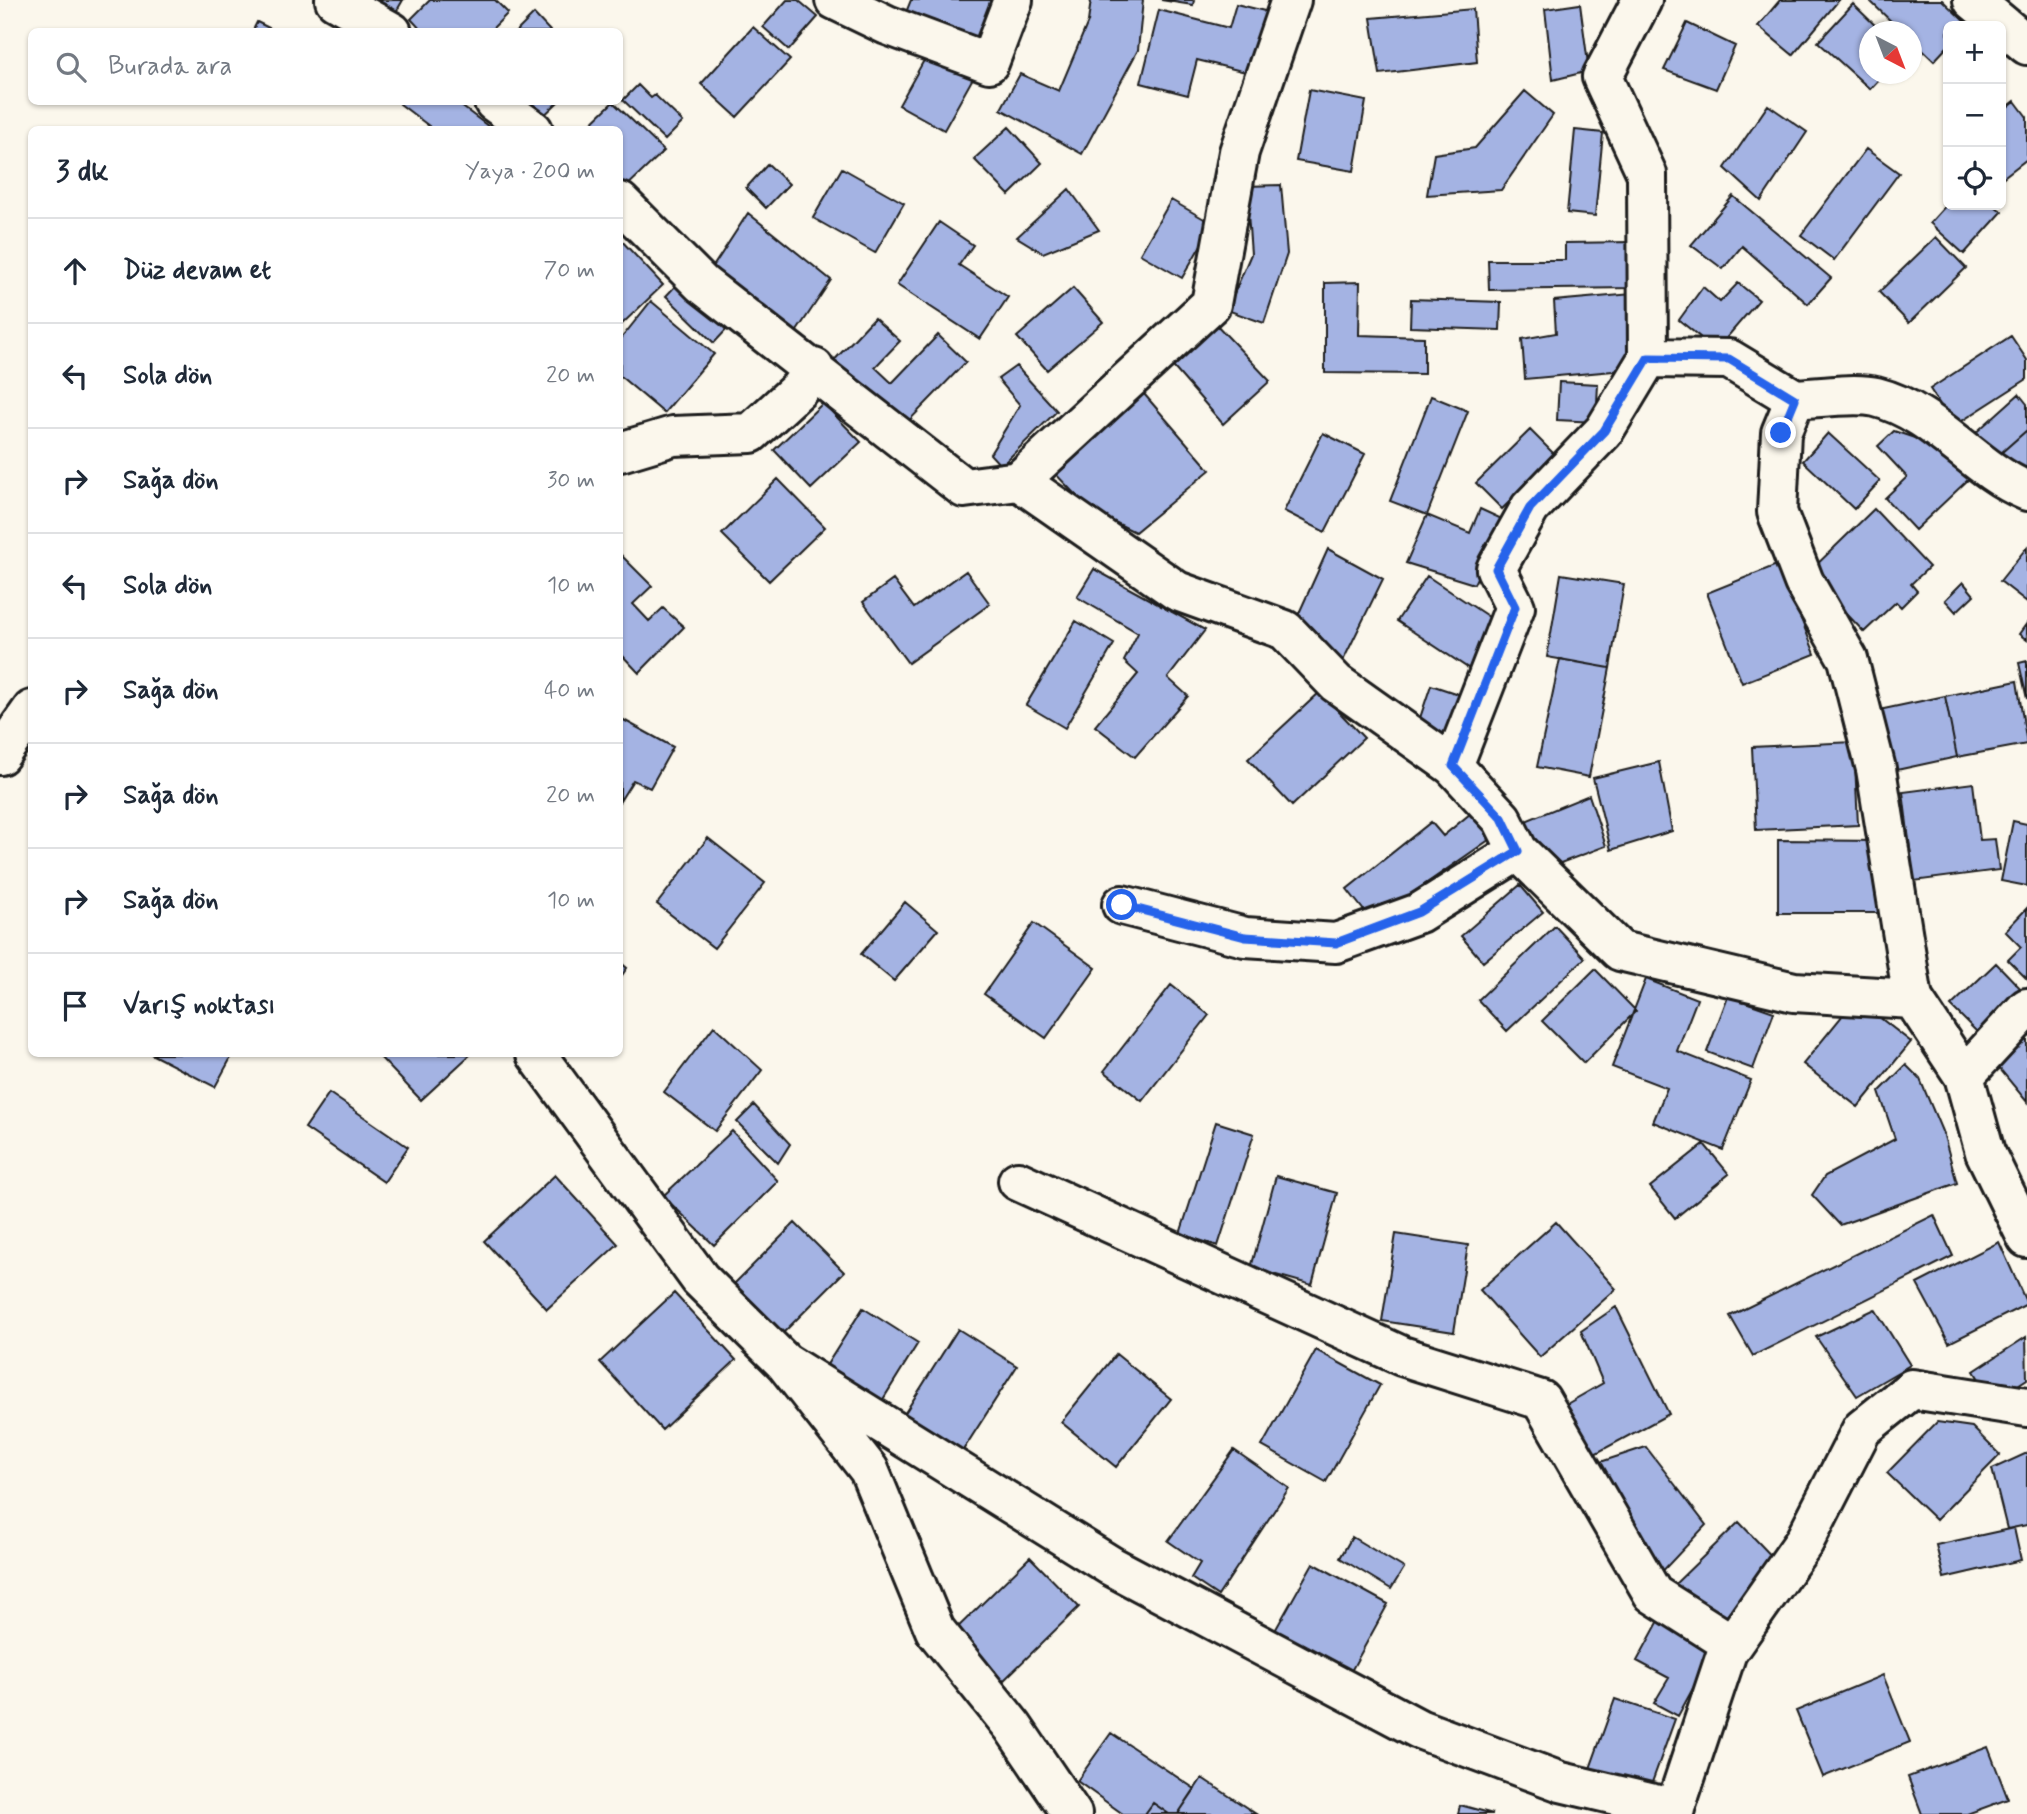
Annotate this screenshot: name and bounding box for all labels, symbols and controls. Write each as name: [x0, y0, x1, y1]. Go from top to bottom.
north arrow: [1859, 21, 1922, 84]
map controls: [1943, 21, 2006, 210]
button: +: [1943, 21, 2006, 84]
search box: [28, 28, 623, 105]
icon: search: [52, 48, 90, 86]
text: Burada ara: [108, 50, 232, 84]
button: −: [1943, 84, 2006, 147]
button: locate: [1943, 147, 2006, 210]
text: 3 dk: [56, 152, 108, 191]
text: Yaya · 200 m: [465, 157, 595, 187]
icon: ahead: [56, 252, 94, 290]
text: Düz devam et: [123, 254, 271, 288]
text: 70 m: [543, 256, 595, 286]
icon: left: [56, 357, 94, 395]
text: Sola dön: [123, 359, 212, 393]
text: 20 m: [546, 361, 595, 391]
route end: [1765, 417, 1796, 448]
icon: right: [56, 462, 94, 500]
text: Sağa dön: [123, 464, 219, 498]
text: 30 m: [547, 466, 595, 496]
icon: left: [56, 567, 94, 605]
text: Sola dön: [123, 569, 212, 603]
text: 10 m: [547, 571, 595, 601]
icon: right: [56, 672, 94, 710]
text: Sağa dön: [123, 674, 219, 708]
text: 40 m: [544, 676, 595, 706]
icon: right: [56, 777, 94, 815]
text: Sağa dön: [123, 779, 219, 813]
text: 20 m: [546, 781, 595, 811]
icon: right: [56, 882, 94, 920]
text: Sağa dön: [123, 884, 219, 918]
text: 10 m: [547, 886, 595, 916]
route start: [1106, 889, 1137, 920]
icon: arrive: [56, 987, 94, 1025]
text: Varış noktası: [123, 989, 275, 1023]

